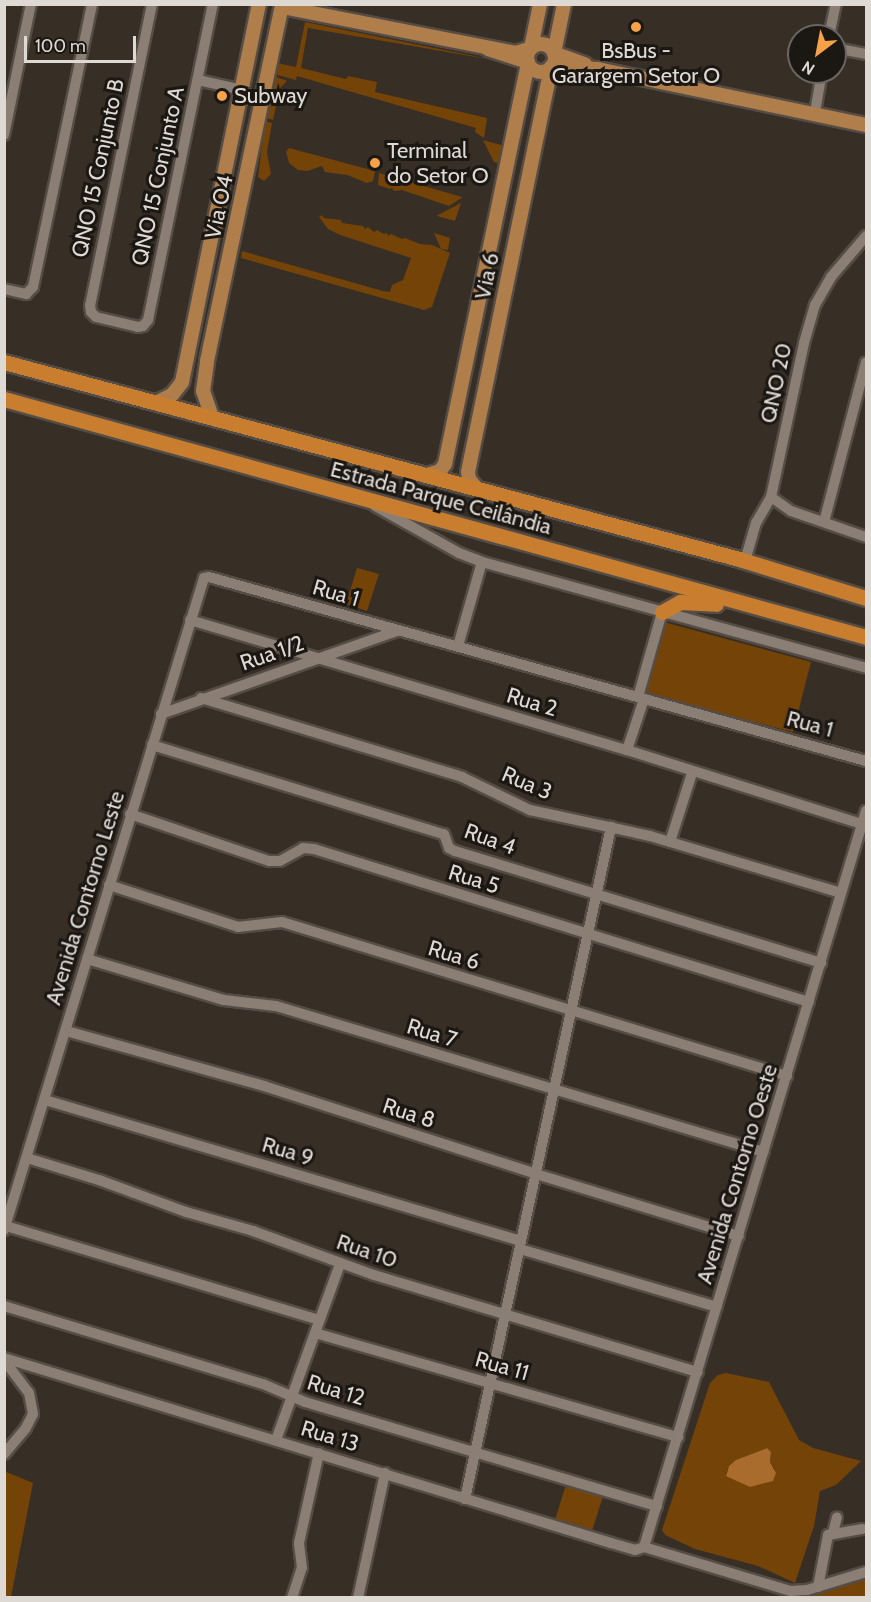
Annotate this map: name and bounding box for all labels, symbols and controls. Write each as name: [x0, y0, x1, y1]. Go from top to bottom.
marker: BsBus - Garargem Setor O: [629, 20, 643, 34]
scale bar: [27, 24, 140, 62]
north arrow: [787, 24, 847, 84]
text: 100 m: [35, 35, 86, 57]
place label: BsBus - Garargem Setor O: [552, 37, 720, 88]
text: N: [798, 57, 818, 79]
street label: QNO 15 Conjunto B: [66, 76, 130, 260]
place label: Subway: [234, 83, 307, 109]
street label: QNO 15 Conjunto A: [126, 84, 190, 268]
marker: Subway: [215, 89, 229, 103]
place label: Terminal do Setor O: [387, 137, 489, 188]
marker: Terminal do Setor O: [368, 156, 382, 170]
street label: Via O4: [199, 173, 239, 241]
street label: Via 6: [469, 250, 505, 302]
street label: QNO 20: [755, 341, 797, 425]
street label: Estrada Parque Ceilândia: [328, 456, 554, 540]
street label: Rua 1: [310, 574, 362, 612]
street label: Rua 1/2: [237, 630, 307, 676]
street label: Rua 2: [503, 682, 561, 722]
street label: Rua 1: [784, 705, 836, 743]
street label: Rua 3: [498, 761, 556, 805]
street label: Avenida Contorno Leste: [40, 788, 130, 1008]
street label: Rua 4: [461, 818, 519, 860]
street label: Rua 5: [445, 859, 503, 899]
street label: Rua 6: [425, 935, 483, 975]
street label: Rua 7: [404, 1013, 460, 1053]
street label: Avenida Contorno Oeste: [691, 1061, 783, 1287]
street label: Rua 8: [380, 1092, 438, 1134]
street label: Rua 9: [259, 1131, 317, 1171]
street label: Rua 10: [333, 1228, 401, 1274]
street label: Rua 11: [472, 1346, 532, 1386]
street label: Rua 12: [304, 1369, 368, 1411]
street label: Rua 13: [298, 1415, 362, 1457]

